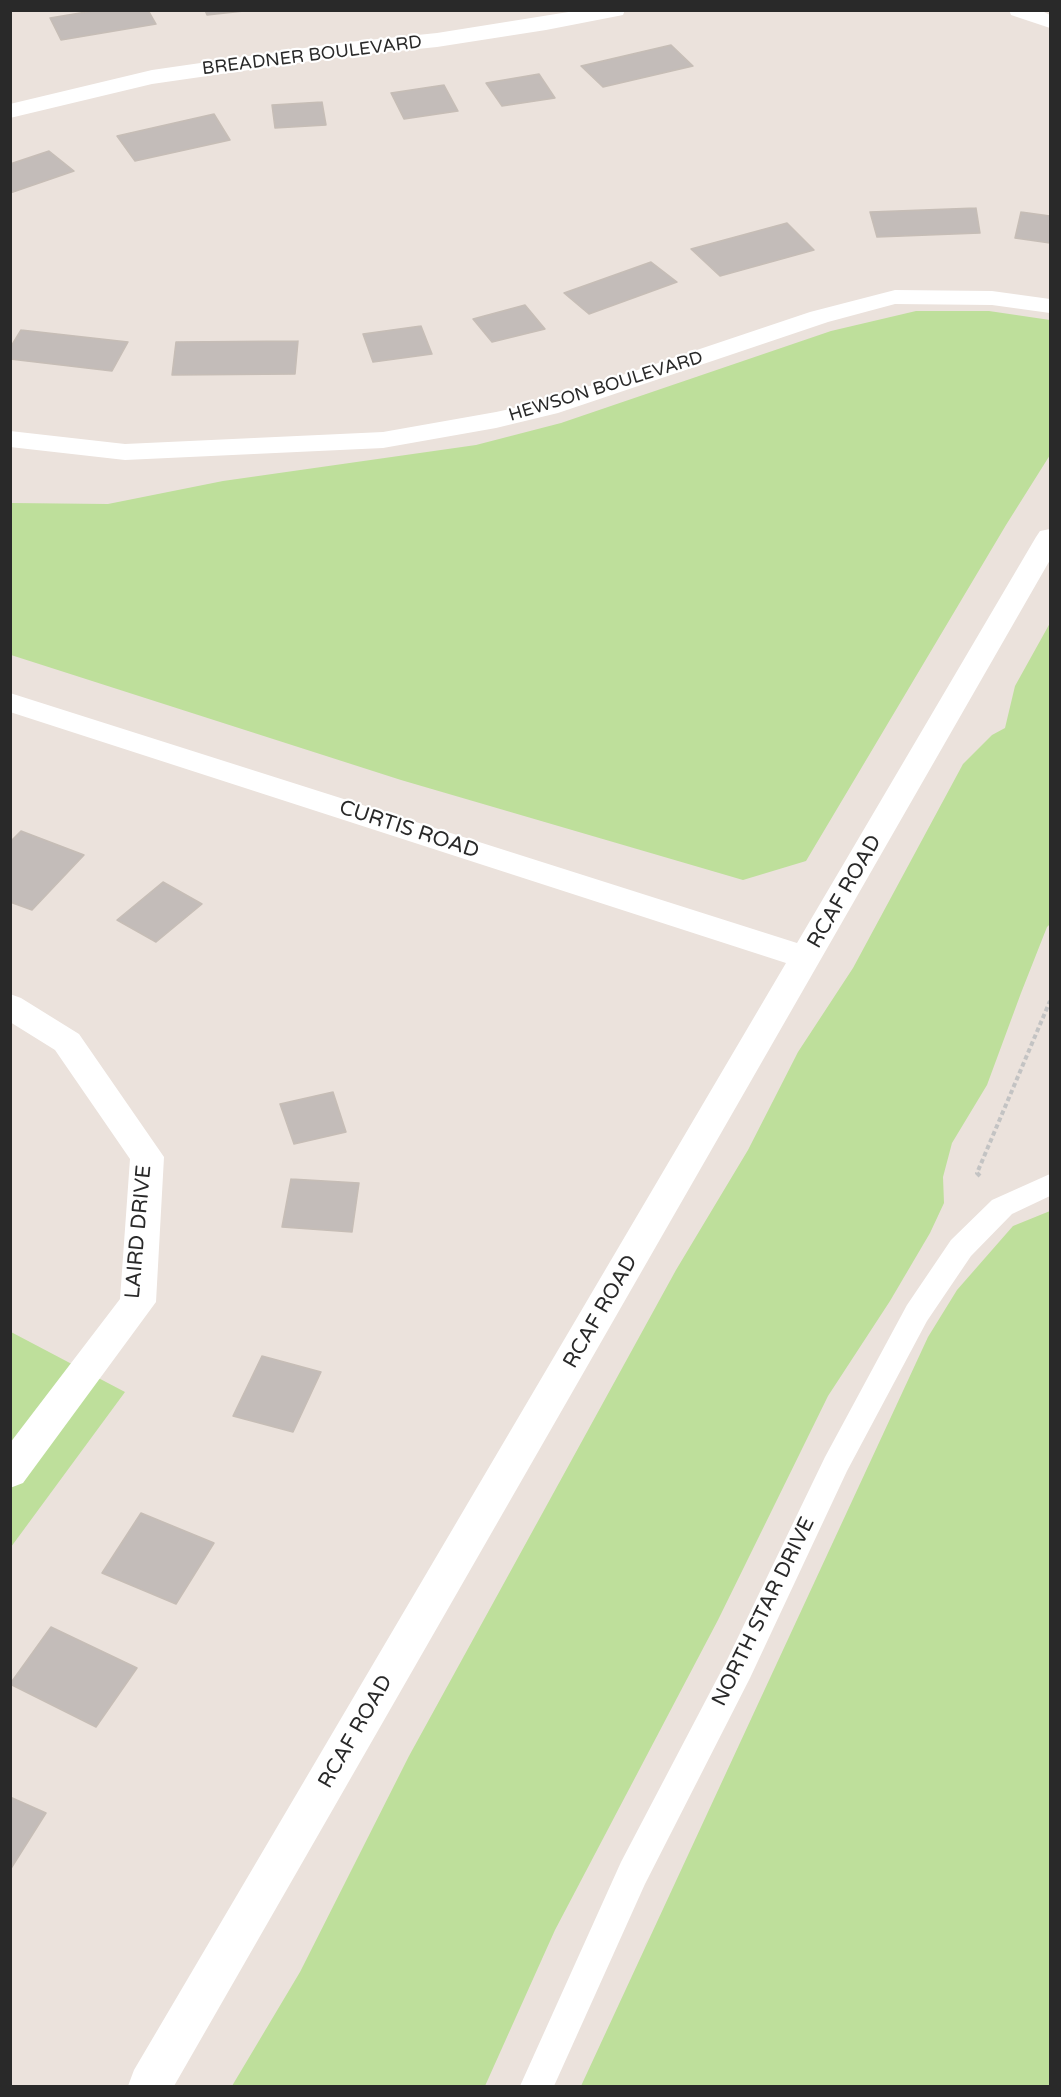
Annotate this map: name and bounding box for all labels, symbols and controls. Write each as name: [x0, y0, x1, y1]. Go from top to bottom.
street label: BREADNER BOULEVARD: [201, 32, 423, 80]
street label: HEWSON BOULEVARD: [506, 347, 706, 427]
street label: CURTIS ROAD: [336, 795, 482, 865]
street label: RCAF ROAD: [802, 831, 888, 953]
street label: LAIRD DRIVE: [121, 1164, 157, 1300]
street label: RCAF ROAD: [558, 1251, 644, 1373]
street label: NORTH STAR DRIVE: [707, 1513, 821, 1711]
street label: RCAF ROAD: [313, 1671, 399, 1793]

